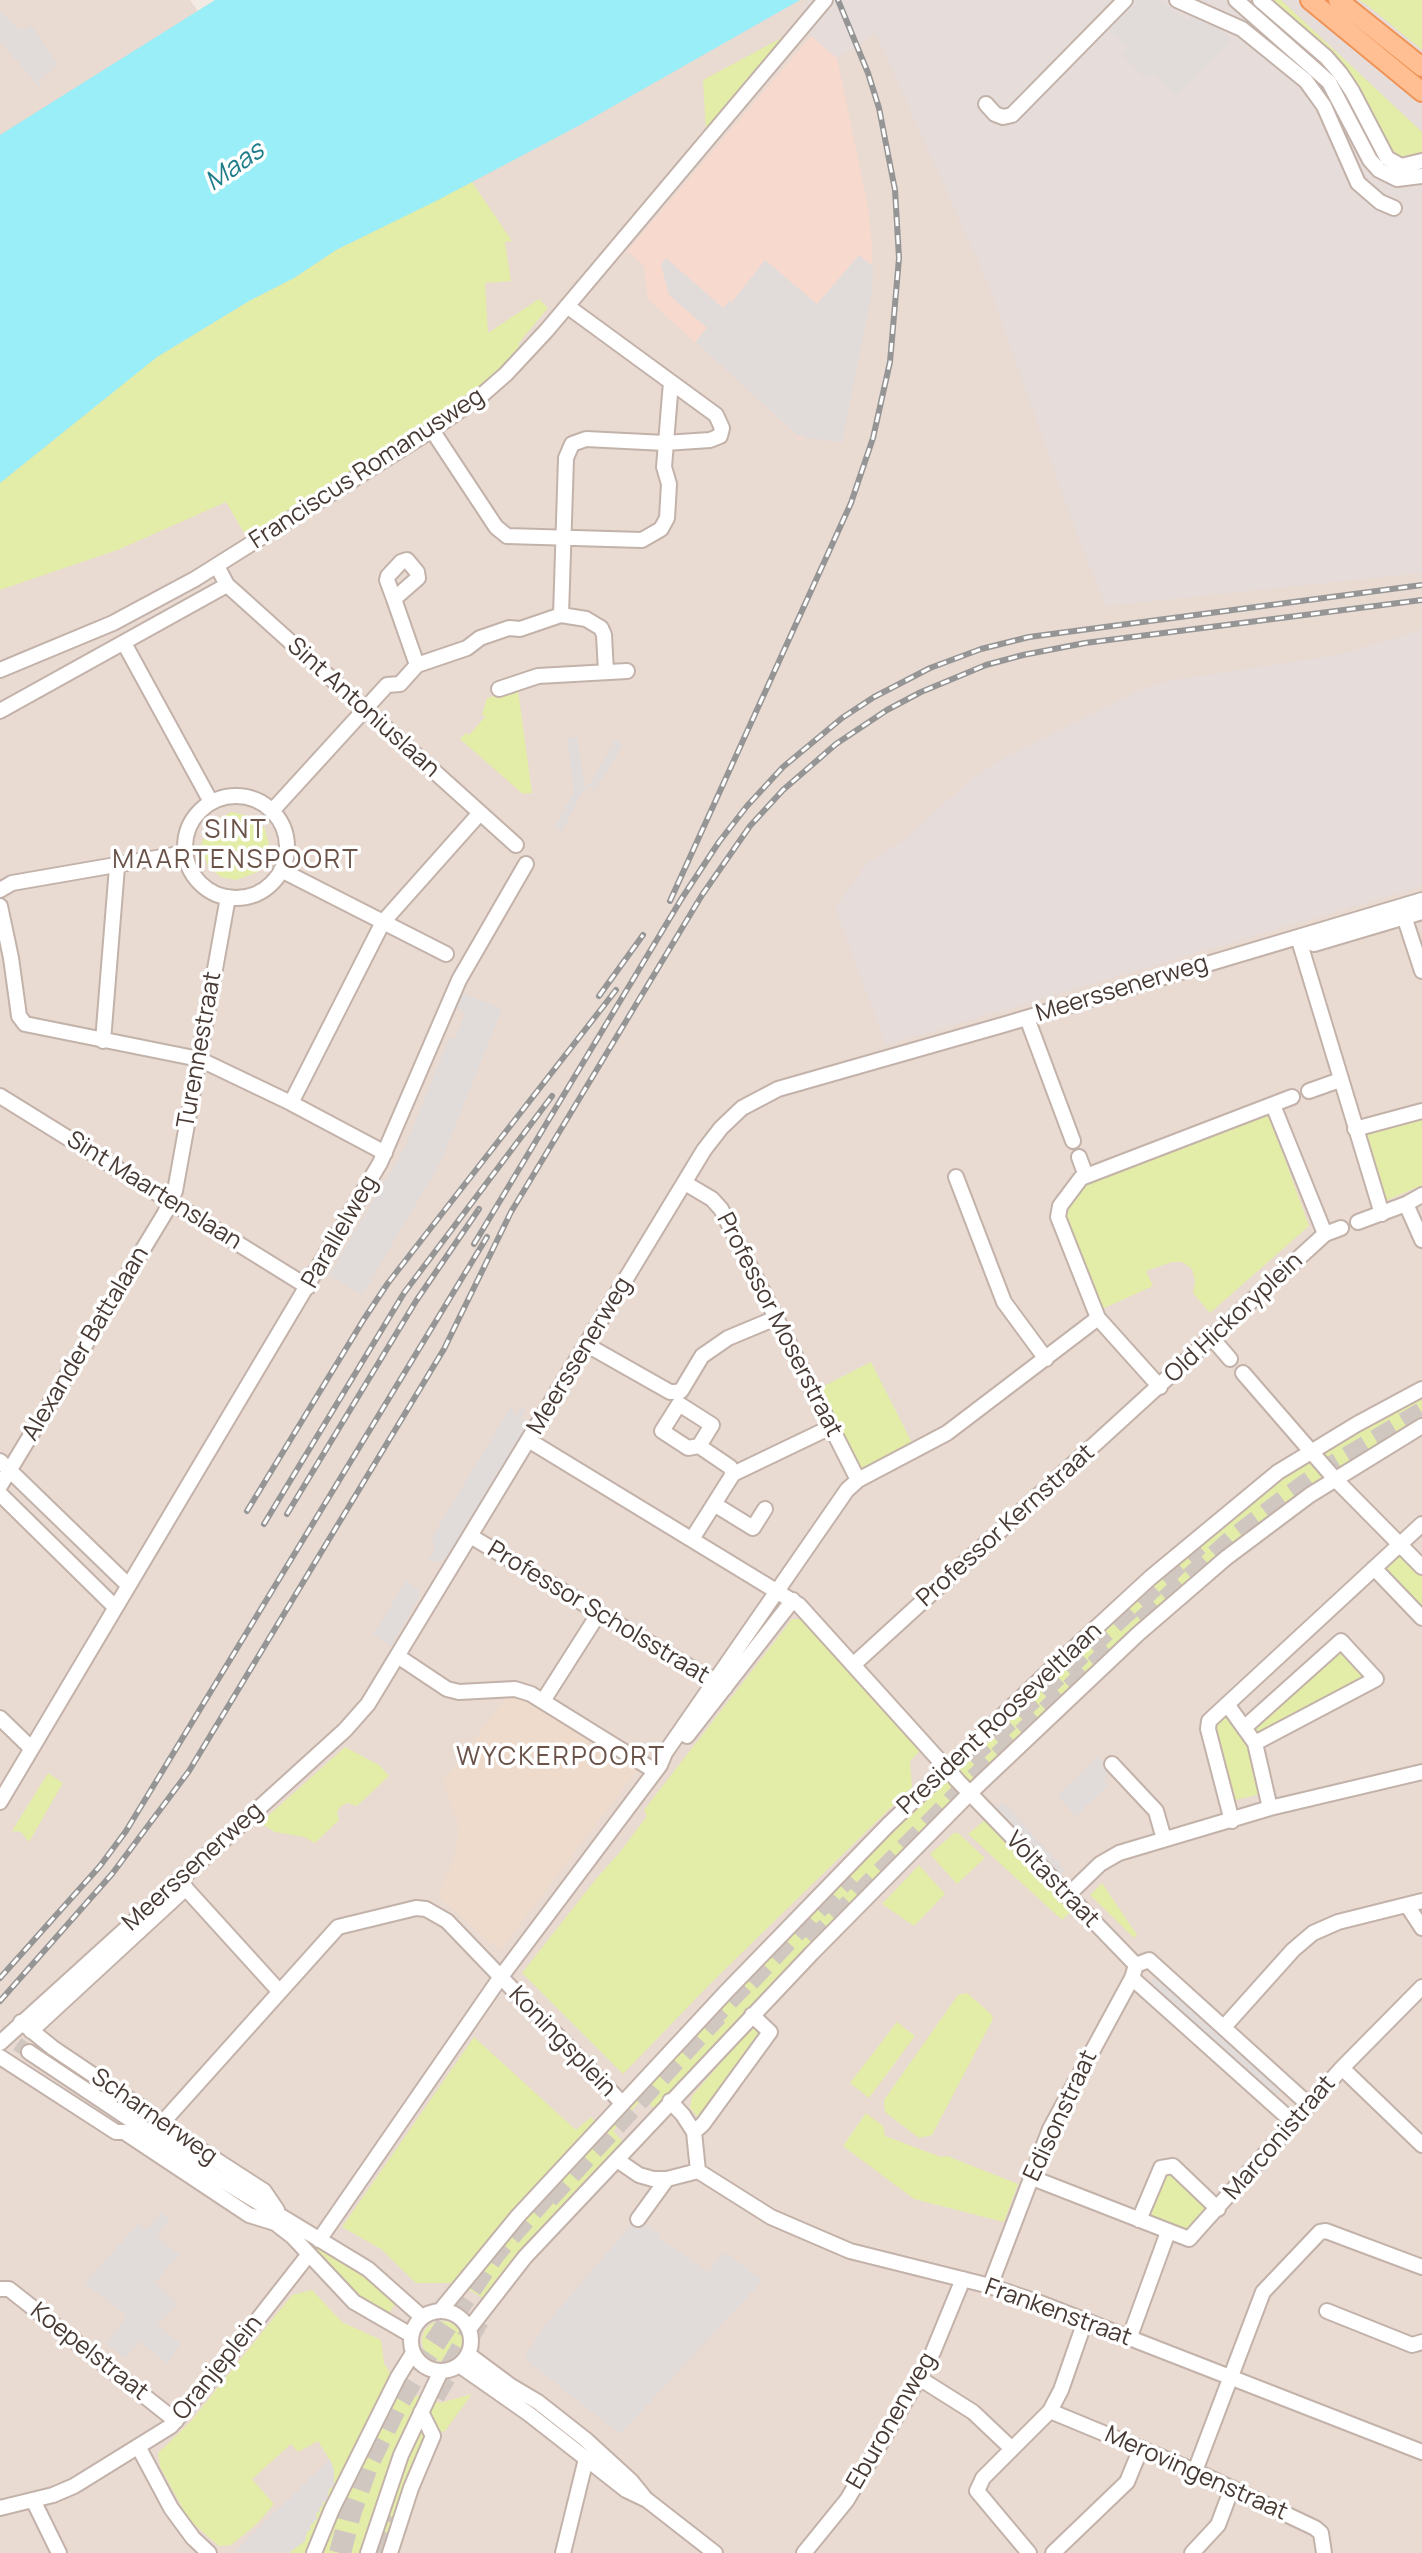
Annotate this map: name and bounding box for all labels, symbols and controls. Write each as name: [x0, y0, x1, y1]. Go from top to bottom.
water label: Maas: [200, 136, 270, 198]
street label: Franciscus Romanusweg: [244, 382, 490, 556]
street label: Sint Antoniuslaan: [281, 632, 445, 784]
district label: SINT MAARTENSPOORT: [112, 815, 360, 876]
street label: Meerssenerweg: [1033, 949, 1211, 1029]
street label: Turennestraat: [172, 969, 228, 1131]
street label: Sint Maartenslaan: [61, 1126, 247, 1256]
street label: Parallelweg: [296, 1170, 384, 1294]
street label: Professor Moserstraat: [710, 1208, 848, 1442]
street label: Alexander Battalaan: [17, 1242, 155, 1446]
street label: Old Hickoryplein: [1159, 1247, 1309, 1389]
street label: Meerssenerweg: [522, 1272, 638, 1440]
street label: Professor Kernstraat: [911, 1439, 1101, 1613]
street label: Professor Scholsstraat: [482, 1535, 714, 1691]
street label: President Rooseveltlaan: [892, 1617, 1108, 1821]
district label: WYCKERPOORT: [456, 1742, 666, 1774]
street label: Meerssenerweg: [117, 1797, 269, 1937]
street label: Voltastraat: [999, 1826, 1105, 1934]
street label: Koningsplein: [502, 1981, 622, 2103]
street label: Edisonstraat: [1018, 2046, 1104, 2186]
street label: Scharnerweg: [85, 2063, 223, 2171]
street label: Marconistraat: [1218, 2070, 1342, 2206]
street label: Frankenstraat: [981, 2273, 1135, 2353]
street label: Koepelstraat: [24, 2297, 154, 2407]
street label: Oranjeplein: [167, 2310, 269, 2426]
street label: Eburonenweg: [841, 2348, 943, 2494]
street label: Merovingenstraat: [1100, 2421, 1292, 2527]

